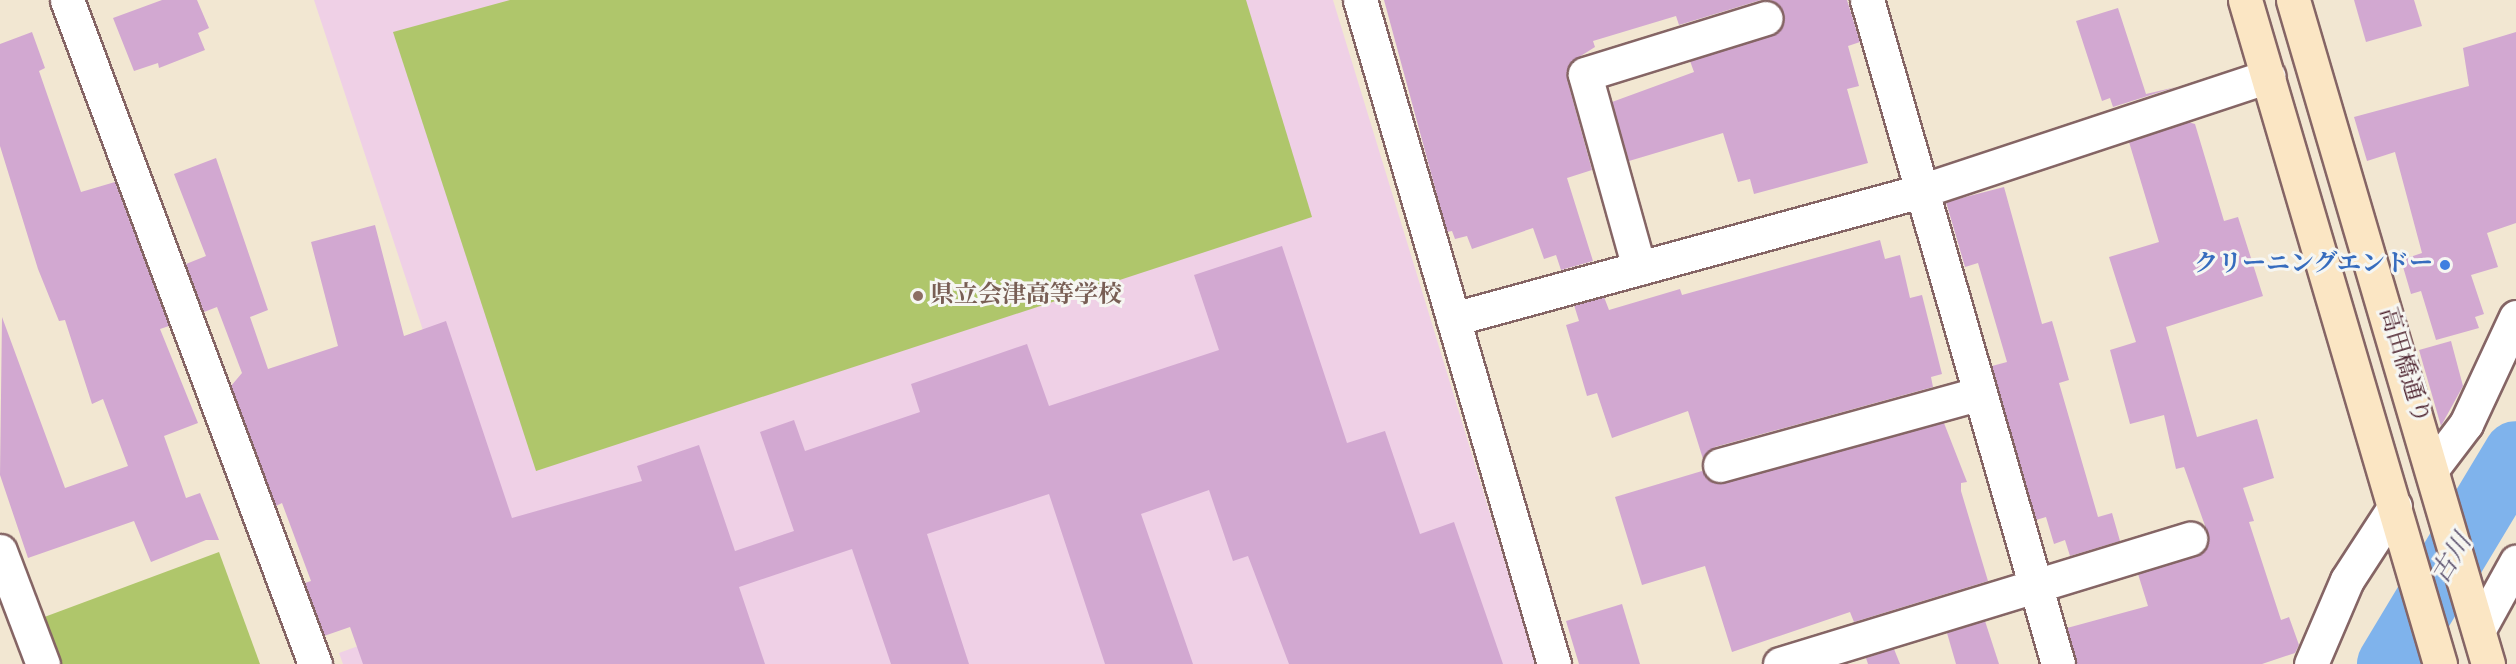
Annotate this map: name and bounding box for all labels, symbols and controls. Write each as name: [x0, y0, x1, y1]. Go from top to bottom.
place label: クリーニングエンドー: [2193, 251, 2433, 279]
marker: クリーニングエンドー: [2438, 258, 2452, 272]
place label: 県立会津高等学校: [930, 282, 1122, 310]
marker: 県立会津高等学校: [911, 289, 925, 303]
street label: 高田橋通り: [2373, 304, 2435, 428]
water label: 古川: [2425, 529, 2479, 589]

